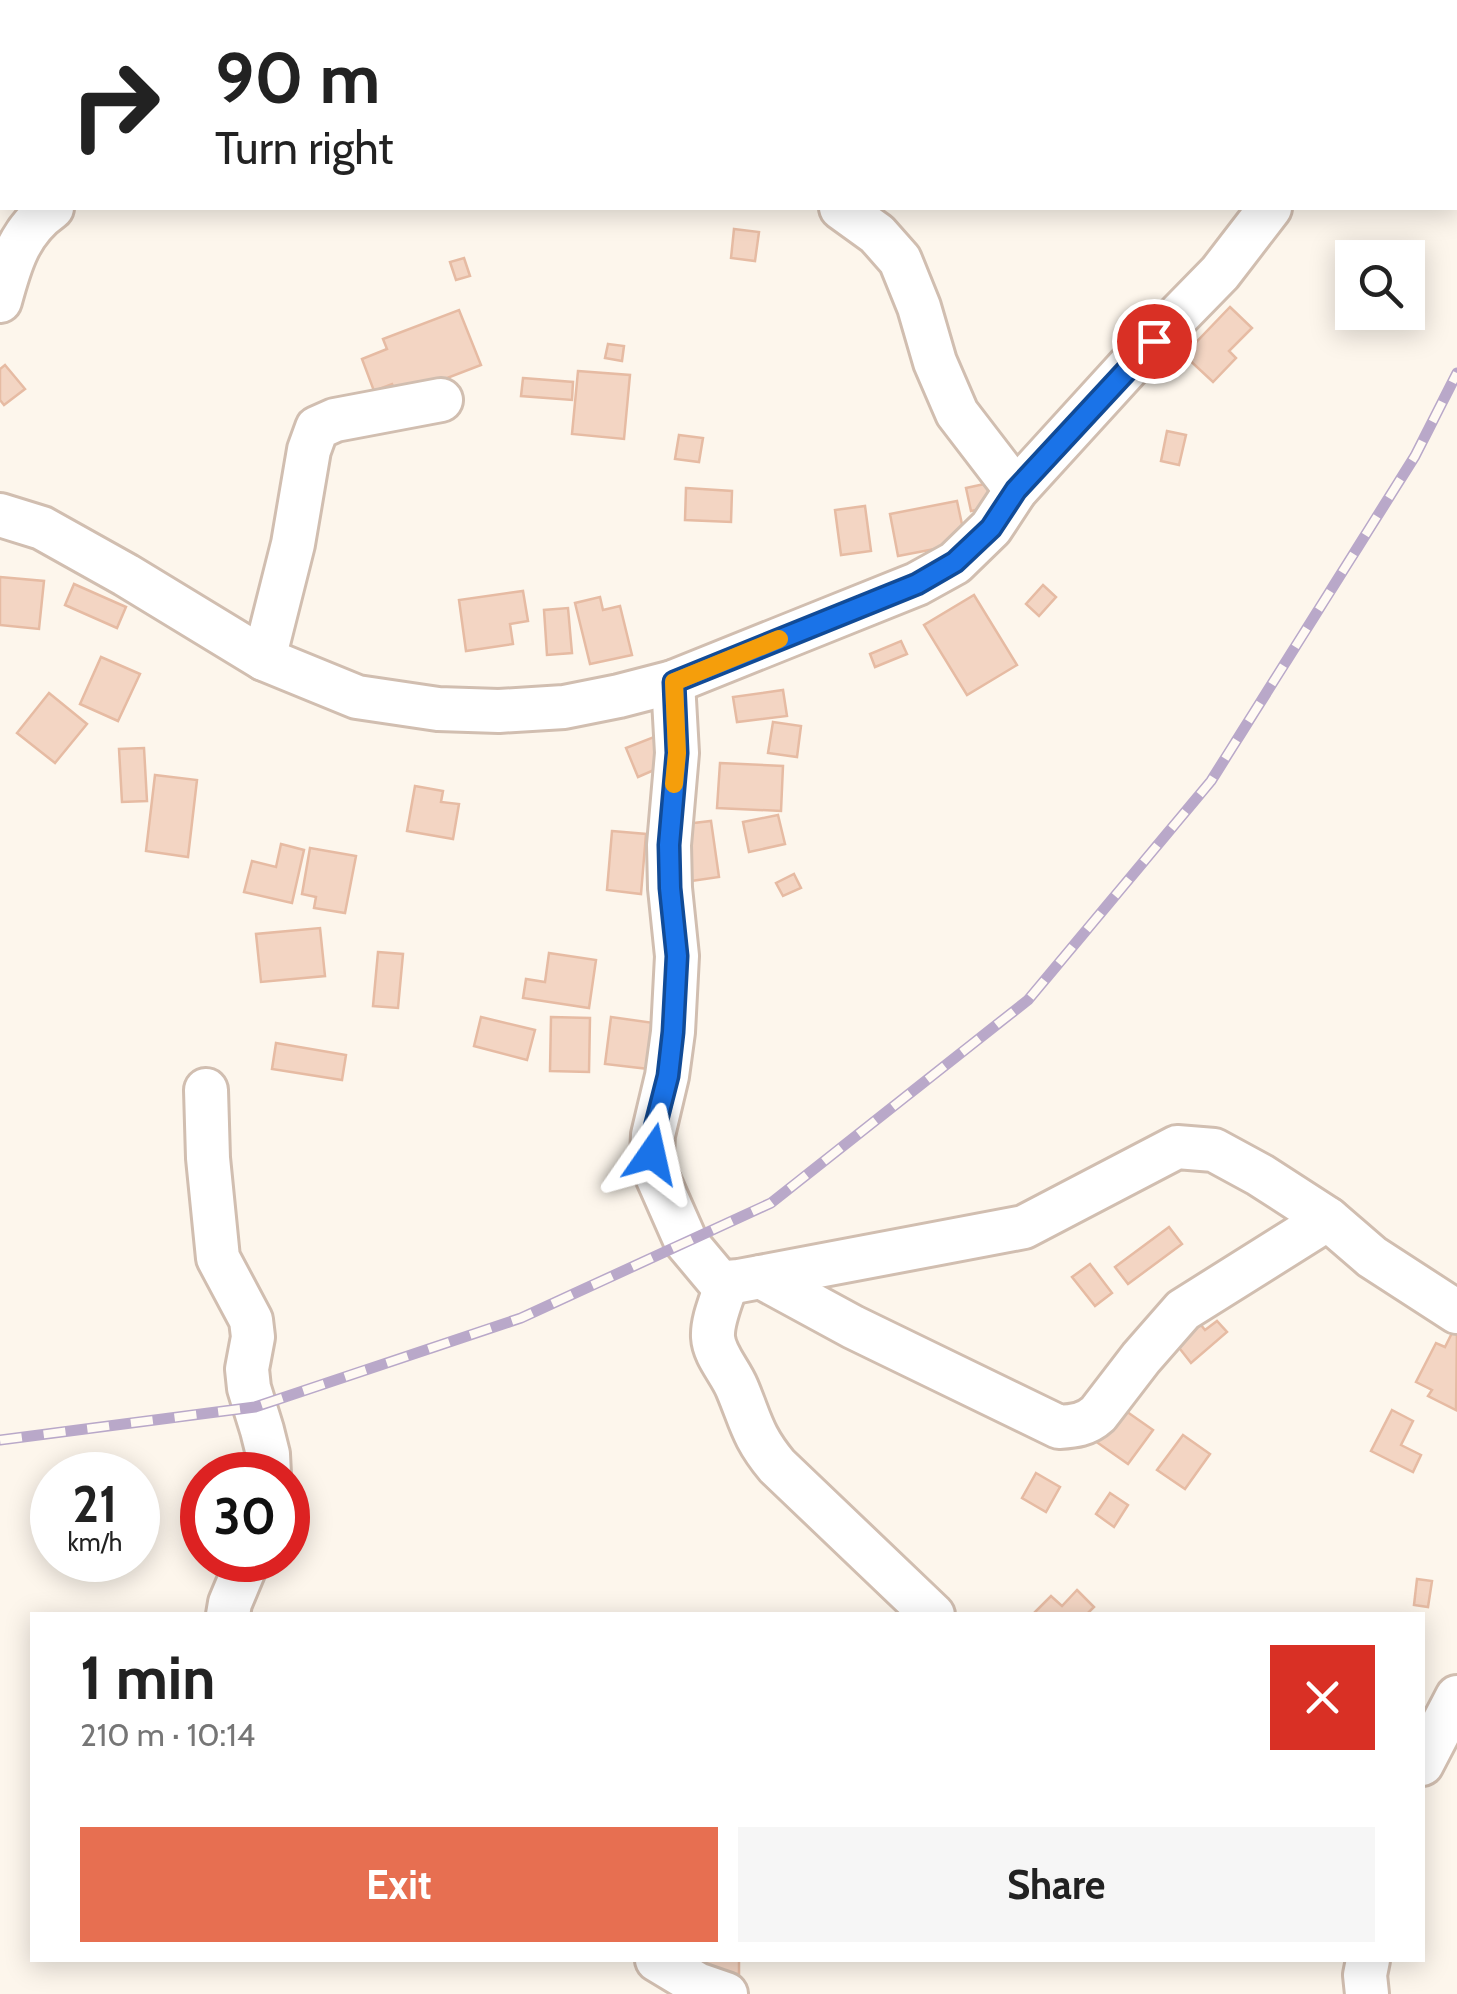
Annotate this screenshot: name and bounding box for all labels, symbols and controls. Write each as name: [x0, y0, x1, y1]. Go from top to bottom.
text: 90 m: [215, 35, 380, 121]
icon: right: [50, 40, 180, 170]
text: Turn right: [215, 121, 394, 175]
map controls: [1335, 240, 1425, 330]
button: search: [1335, 240, 1425, 330]
pin: [1112, 299, 1197, 384]
icon: arrive: [1127, 314, 1182, 369]
position arrow: [600, 1102, 704, 1206]
speed limit sign: 30: [180, 1452, 310, 1582]
text: 21: [73, 1474, 117, 1535]
text: km/h: [68, 1527, 122, 1557]
text: 1 min: [80, 1641, 215, 1714]
button: close: [1270, 1645, 1375, 1750]
text: 210 m · 10:14: [80, 1715, 255, 1754]
button: Exit: [80, 1827, 718, 1942]
button: Share: [738, 1827, 1375, 1942]

